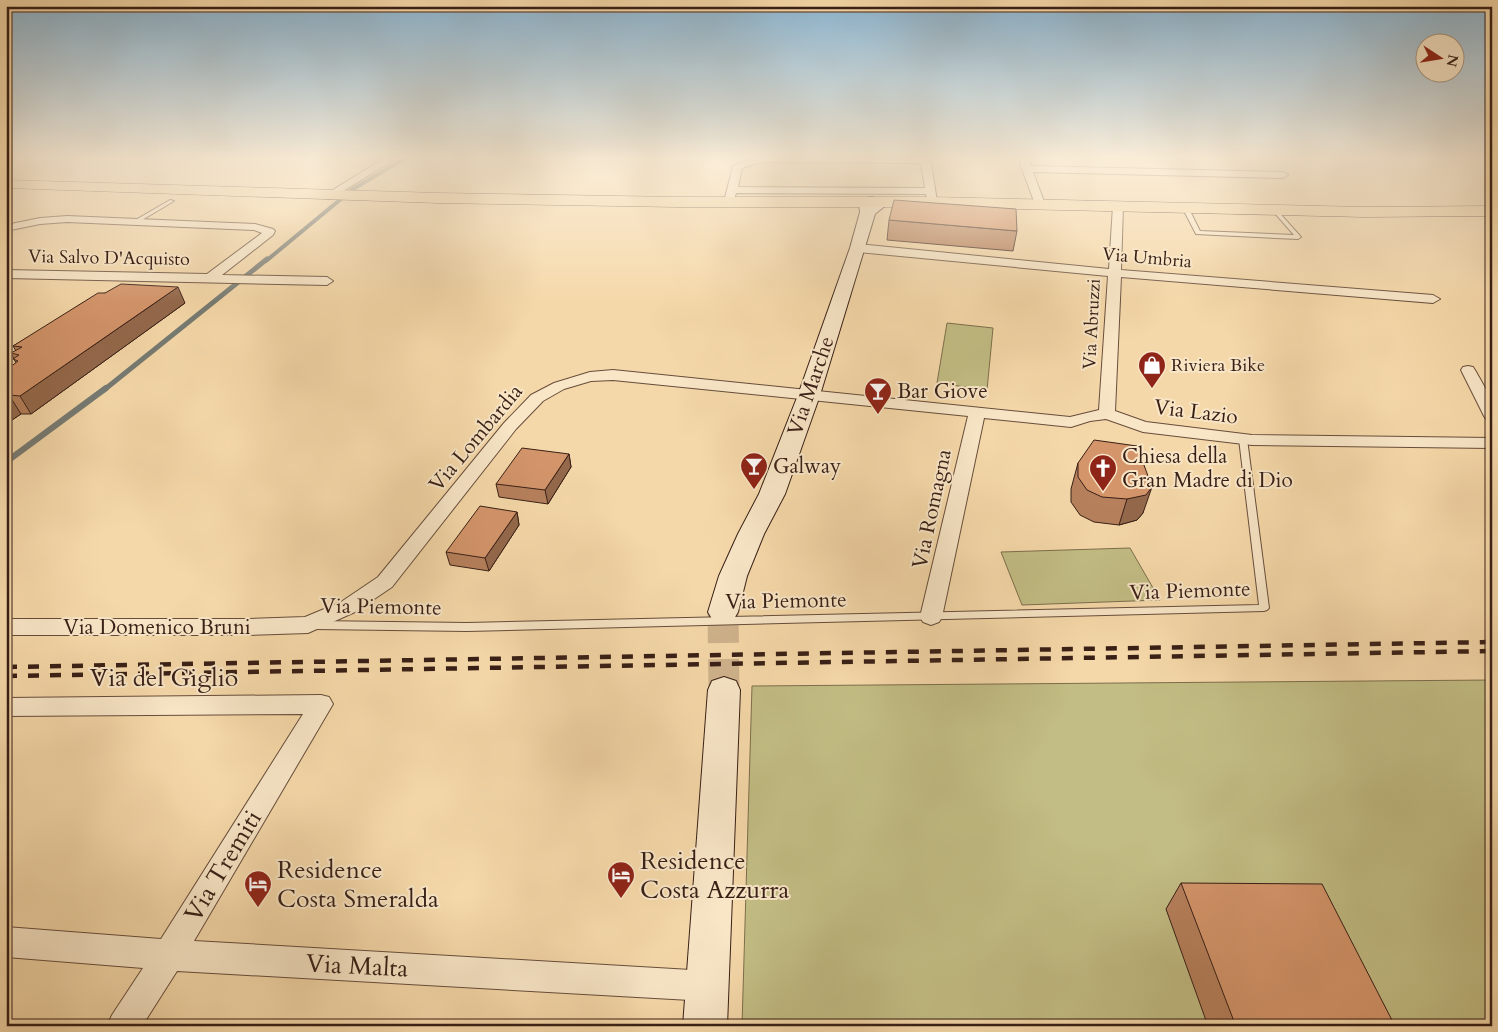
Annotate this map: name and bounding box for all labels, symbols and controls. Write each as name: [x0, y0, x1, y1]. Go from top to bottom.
north arrow: [1416, 32, 1466, 82]
text: N: [1442, 53, 1463, 69]
street label: Via Umbria: [1101, 242, 1193, 274]
street label: Via Salvo D'Acquisto: [28, 244, 190, 272]
street label: Via Abruzzi: [1077, 278, 1107, 370]
street label: Via Marche: [780, 332, 842, 440]
shop icon: Riviera Bike: [1137, 350, 1167, 389]
place label: Riviera Bike: [1171, 353, 1265, 378]
bar icon: Bar Giove: [863, 376, 893, 415]
place label: Bar Giove: [897, 377, 988, 406]
street label: Via Lombardia: [422, 378, 530, 498]
street label: Via Lazio: [1152, 392, 1240, 432]
place label: Chiesa della Gran Madre di Dio: [1122, 442, 1293, 495]
street label: Via Romagna: [905, 447, 959, 571]
bar icon: Galway: [739, 451, 769, 490]
place label: Galway: [773, 452, 841, 481]
church icon: Chiesa della Gran Madre di Dio: [1088, 453, 1118, 492]
street label: Via Piemonte: [1129, 574, 1251, 608]
street label: Via Piemonte: [725, 585, 847, 617]
street label: Via Piemonte: [320, 591, 442, 623]
street label: Via Domenico Bruni: [63, 613, 251, 642]
street label: Via del Giglio: [90, 661, 238, 695]
street label: Via Tremiti: [176, 804, 270, 928]
place label: Residence Costa Azzurra: [640, 844, 789, 907]
place label: Residence Costa Smeralda: [277, 853, 439, 916]
hotel icon: Residence Costa Azzurra: [606, 860, 636, 899]
hotel icon: Residence Costa Smeralda: [243, 869, 273, 908]
street label: Via Malta: [305, 946, 409, 986]

